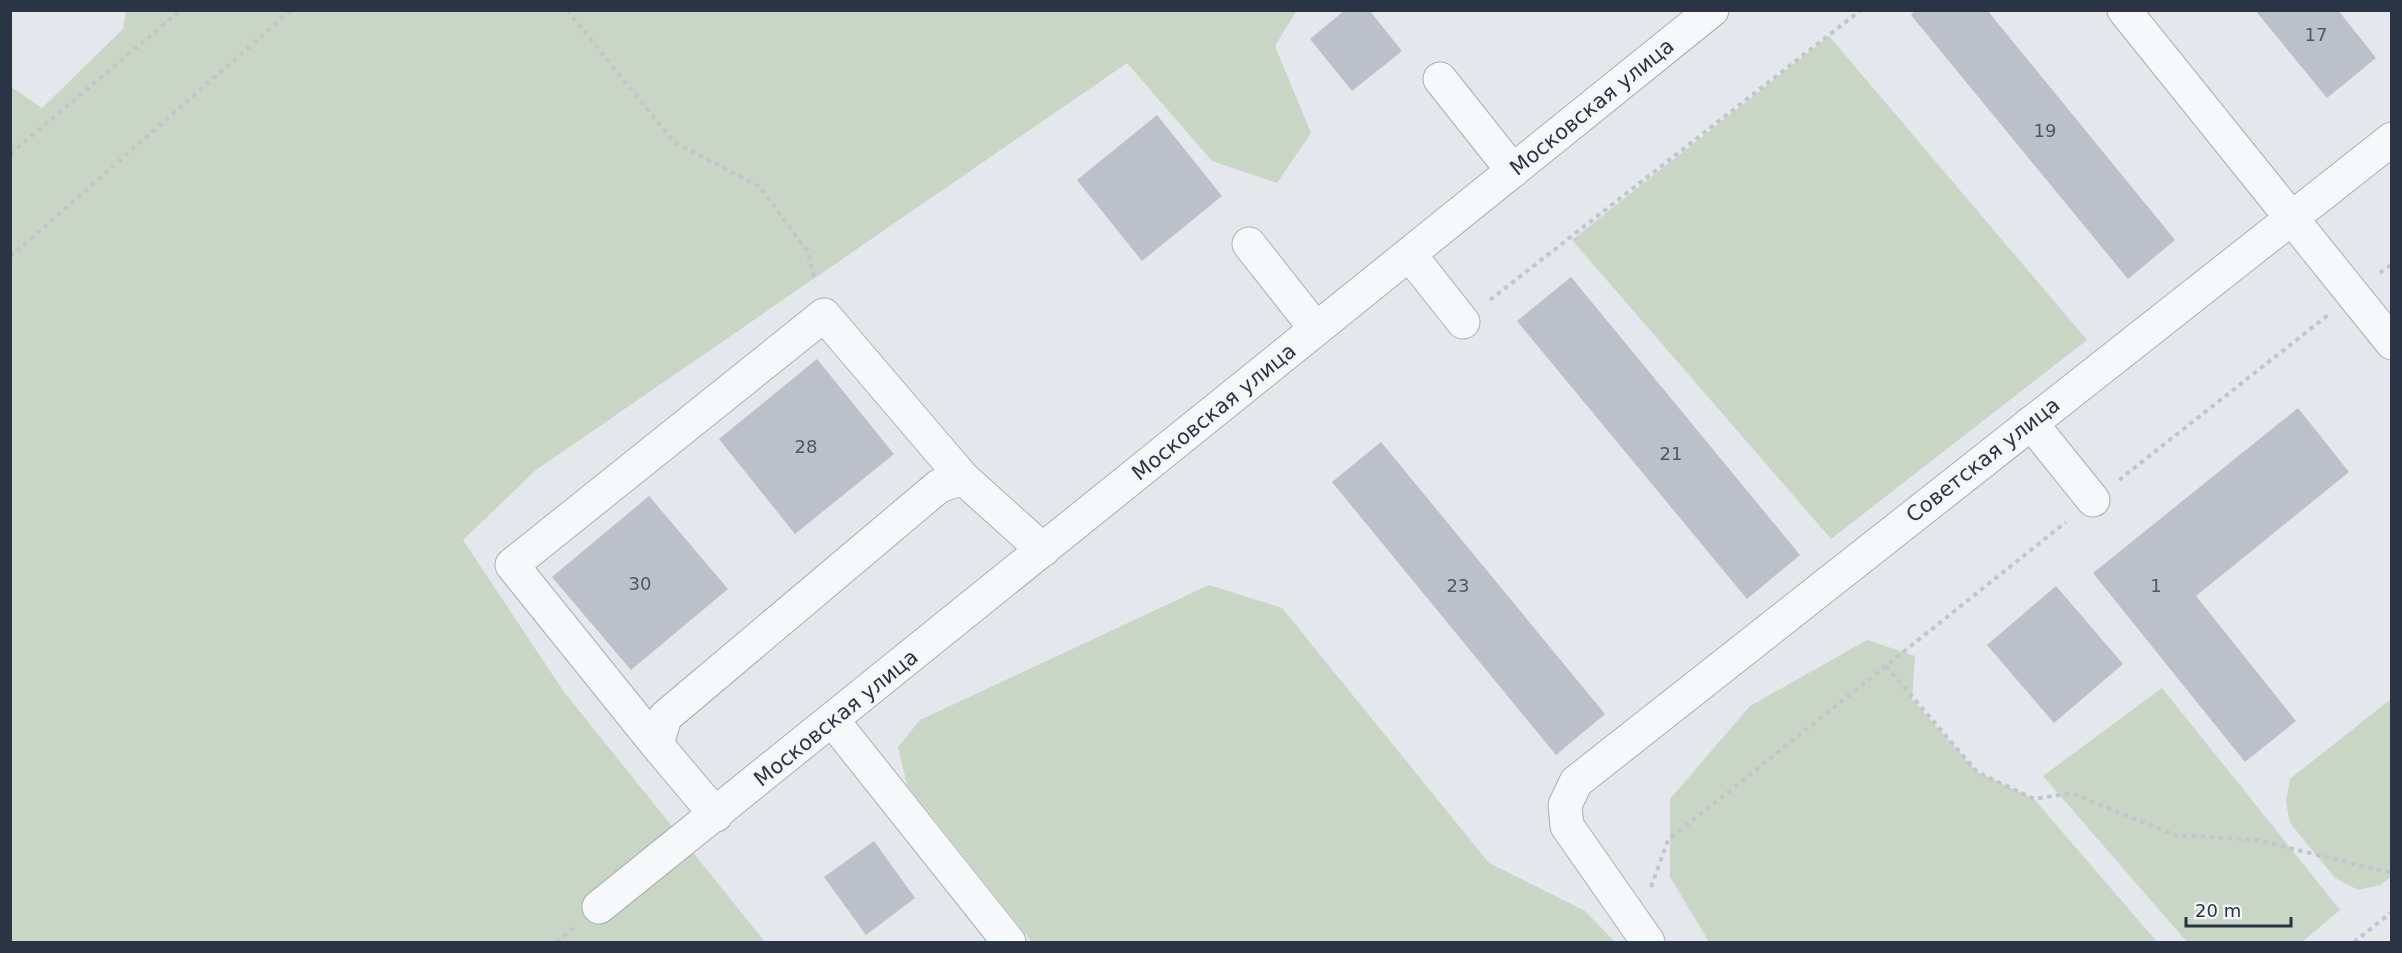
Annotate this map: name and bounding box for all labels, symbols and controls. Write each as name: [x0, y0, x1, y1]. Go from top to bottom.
house number: 17: [2305, 24, 2327, 45]
street label: Московская улица: [1505, 34, 1679, 180]
house number: 19: [2034, 120, 2056, 141]
street label: Московская улица: [1127, 339, 1301, 485]
street label: Советская улица: [1901, 393, 2065, 527]
house number: 28: [795, 436, 817, 457]
house number: 21: [1660, 443, 1682, 464]
house number: 30: [629, 573, 651, 594]
house number: 23: [1447, 575, 1469, 596]
house number: 1: [2150, 575, 2162, 596]
street label: Московская улица: [749, 645, 923, 791]
scale bar: [2186, 890, 2291, 928]
text: 20 m: [2195, 900, 2241, 921]

